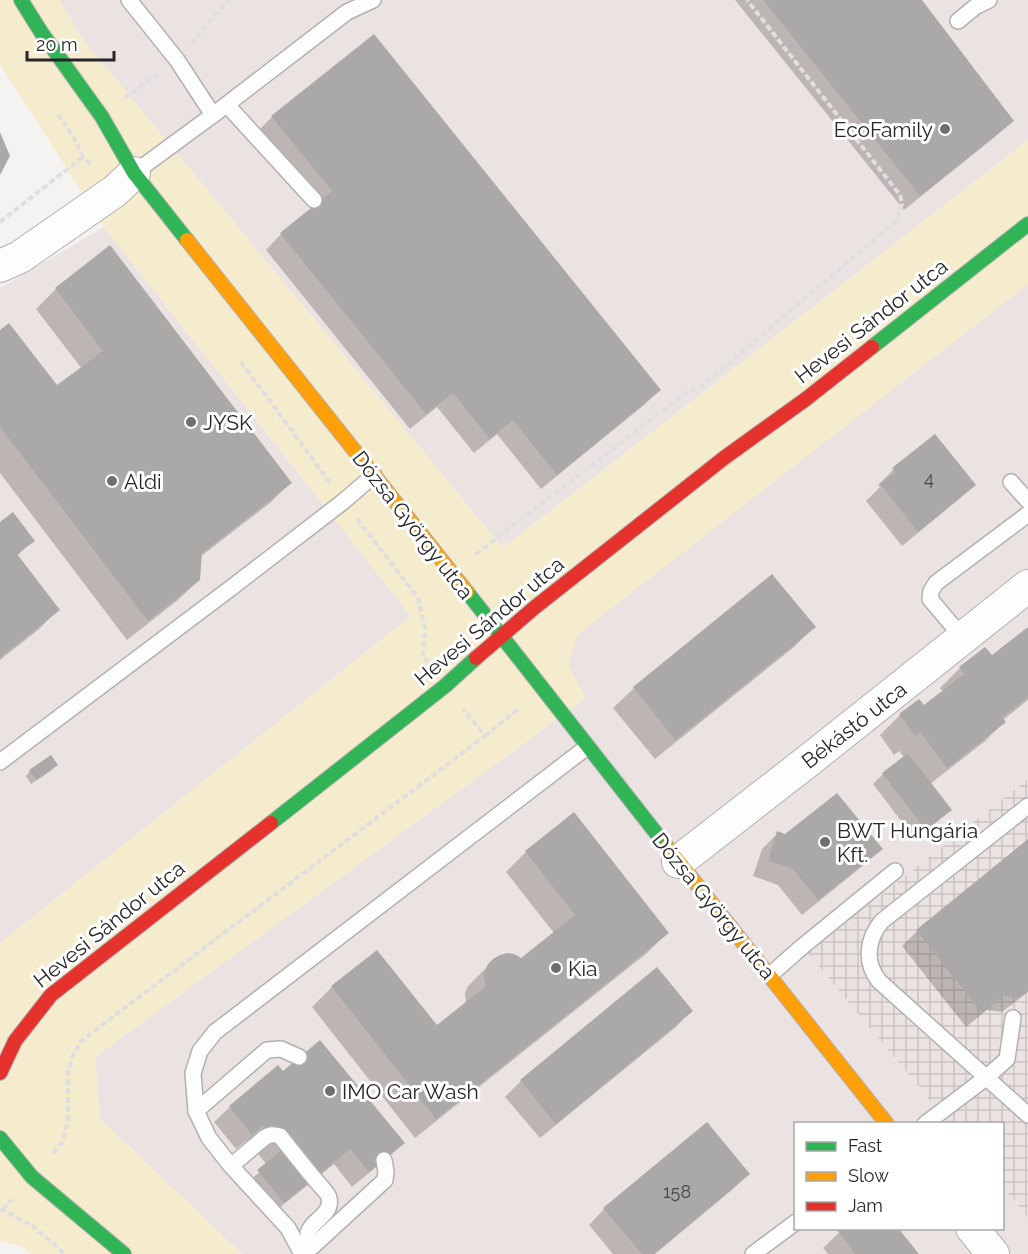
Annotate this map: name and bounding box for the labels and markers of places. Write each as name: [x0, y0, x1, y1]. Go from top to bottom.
place label: EcoFamily: [834, 117, 933, 142]
marker: EcoFamily: [938, 122, 952, 136]
place label: JYSK: [203, 410, 253, 435]
marker: JYSK: [184, 415, 198, 429]
place label: Aldi: [124, 469, 162, 494]
marker: Aldi: [105, 474, 119, 488]
place label: BWT Hungária Kft.: [837, 818, 978, 867]
marker: BWT Hungária Kft.: [818, 835, 832, 849]
place label: Kia: [568, 956, 598, 981]
marker: Kia: [549, 961, 563, 975]
place label: IMO Car Wash: [342, 1079, 479, 1104]
marker: IMO Car Wash: [323, 1084, 337, 1098]

